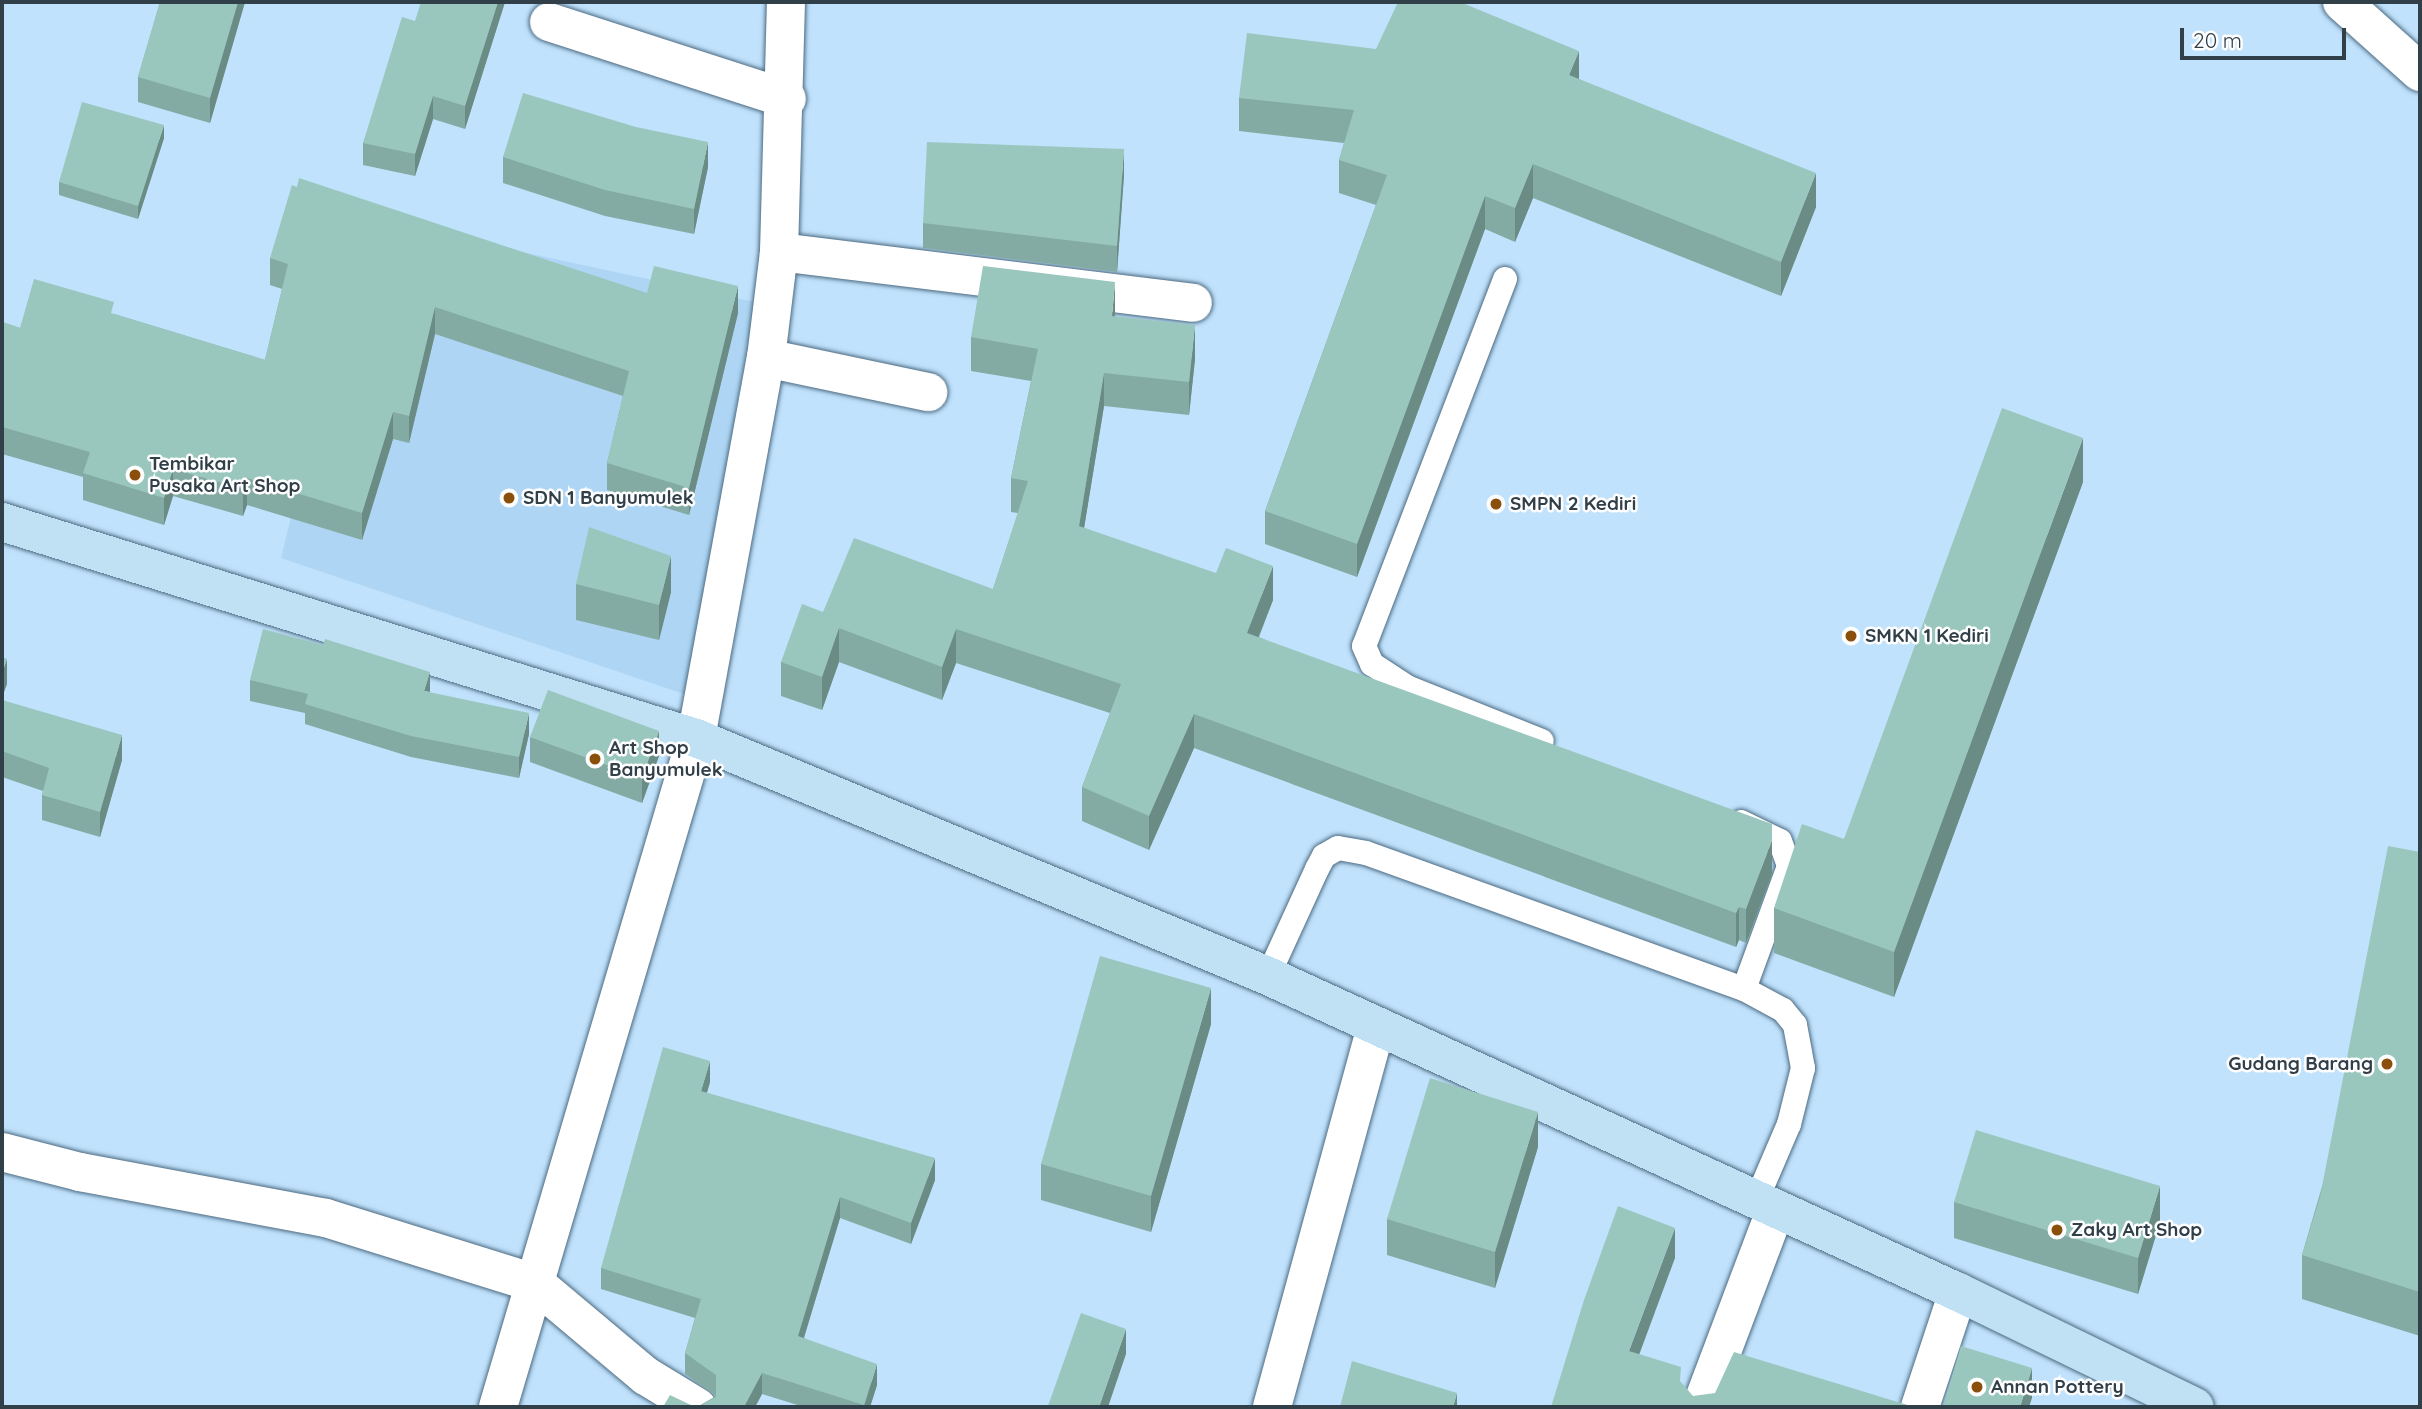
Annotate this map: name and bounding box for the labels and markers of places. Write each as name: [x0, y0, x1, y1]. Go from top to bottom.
place label: Tembikar Pusaka Art Shop: [149, 453, 300, 497]
marker: Tembikar Pusaka Art Shop: [127, 467, 143, 483]
place label: SDN 1 Banyumulek: [523, 487, 693, 509]
marker: SDN 1 Banyumulek: [501, 490, 517, 506]
place label: SMPN 2 Kediri: [1510, 493, 1636, 515]
marker: SMPN 2 Kediri: [1488, 496, 1504, 512]
place label: SMKN 1 Kediri: [1865, 625, 1989, 647]
marker: SMKN 1 Kediri: [1843, 628, 1859, 644]
place label: Art Shop Banyumulek: [609, 737, 723, 781]
marker: Art Shop Banyumulek: [587, 751, 603, 767]
place label: Gudang Barang: [2228, 1053, 2373, 1075]
marker: Gudang Barang: [2379, 1056, 2395, 1072]
place label: Zaky Art Shop: [2071, 1219, 2202, 1241]
marker: Zaky Art Shop: [2049, 1222, 2065, 1238]
place label: Annan Pottery: [1991, 1376, 2124, 1398]
marker: Annan Pottery: [1969, 1379, 1985, 1395]

